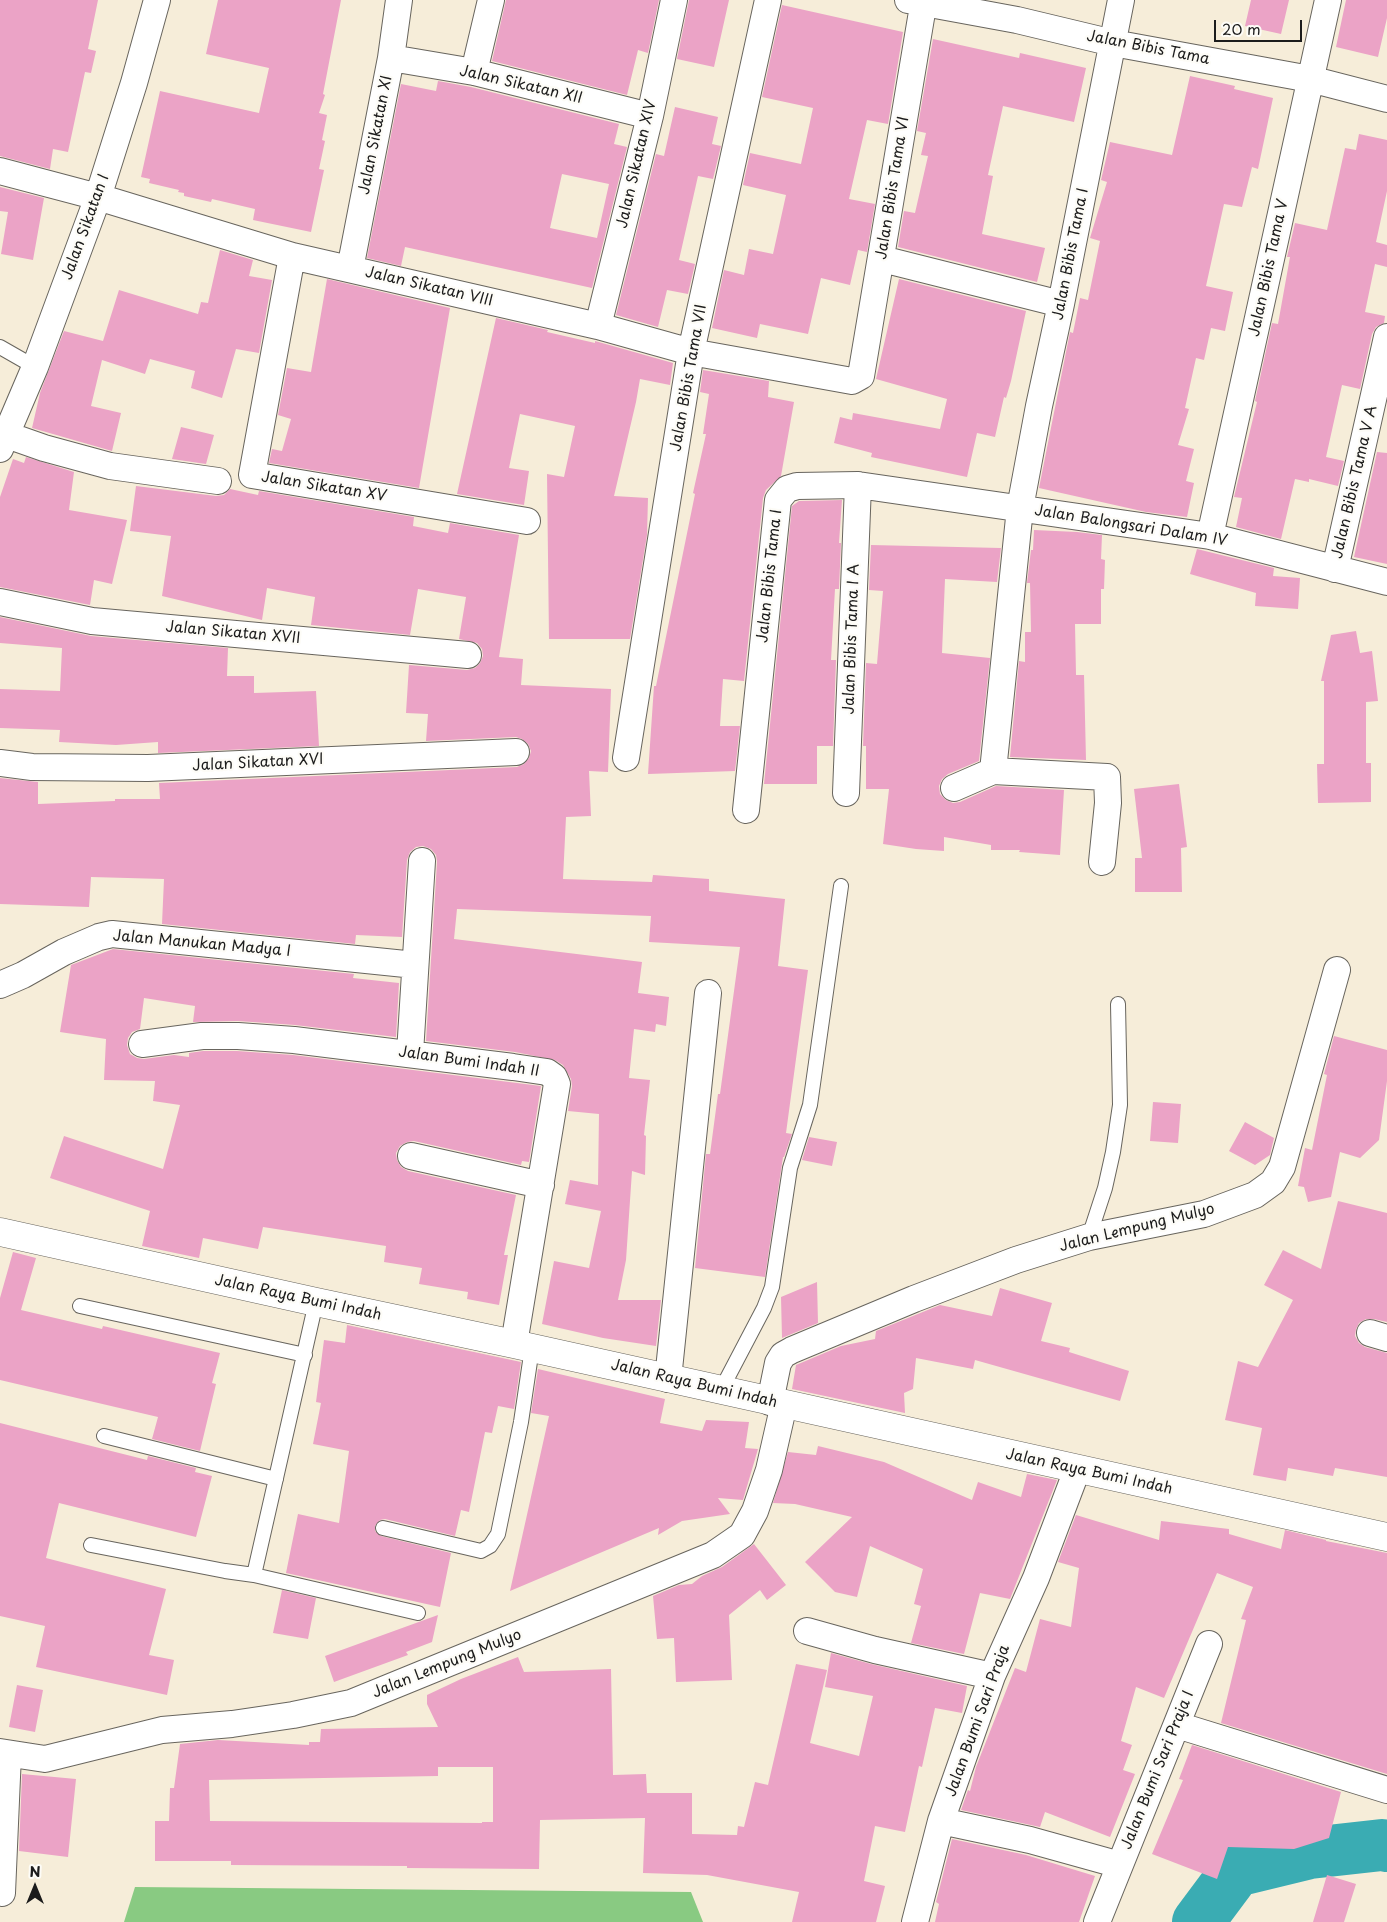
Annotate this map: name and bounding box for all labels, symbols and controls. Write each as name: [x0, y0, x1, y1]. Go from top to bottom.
scale bar: [1217, 10, 1304, 42]
text: 20 m: [1222, 17, 1261, 40]
street label: Jalan Bibis Tama: [1085, 27, 1211, 69]
street label: Jalan Sikatan XII: [458, 62, 584, 108]
street label: Jalan Sikatan XI: [356, 74, 396, 196]
street label: Jalan Sikatan XIV: [613, 98, 661, 230]
street label: Jalan Bibis Tama VI: [873, 115, 913, 261]
street label: Jalan Sikatan I: [59, 172, 113, 282]
street label: Jalan Bibis Tama I: [1049, 186, 1093, 322]
street label: Jalan Bibis Tama V: [1246, 198, 1292, 338]
street label: Jalan Sikatan VIII: [363, 264, 495, 310]
street label: Jalan Bibis Tama VII: [667, 303, 711, 453]
street label: Jalan Bibis Tama V A: [1329, 404, 1381, 560]
street label: Jalan Sikatan XV: [260, 468, 388, 506]
street label: Jalan Balongsari Dalam IV: [1033, 502, 1229, 550]
street label: Jalan Bibis Tama I: [754, 508, 786, 644]
street label: Jalan Bibis Tama I A: [840, 563, 864, 715]
street label: Jalan Sikatan XVII: [165, 618, 301, 648]
street label: Jalan Sikatan XVI: [192, 751, 324, 775]
street label: Jalan Manukan Madya I: [112, 927, 292, 961]
street label: Jalan Bumi Indah II: [397, 1043, 541, 1081]
street label: Jalan Lempung Mulyo: [1058, 1200, 1216, 1256]
street label: Jalan Raya Bumi Indah: [213, 1272, 383, 1324]
street label: Jalan Raya Bumi Indah: [609, 1356, 779, 1412]
street label: Jalan Raya Bumi Indah: [1004, 1446, 1174, 1498]
street label: Jalan Lempung Mulyo: [370, 1626, 524, 1702]
street label: Jalan Bumi Sari Praja: [942, 1643, 1014, 1799]
street label: Jalan Bumi Sari Praja I: [1118, 1688, 1198, 1852]
text: N: [29, 1861, 41, 1882]
north arrow: [10, 1862, 60, 1912]

